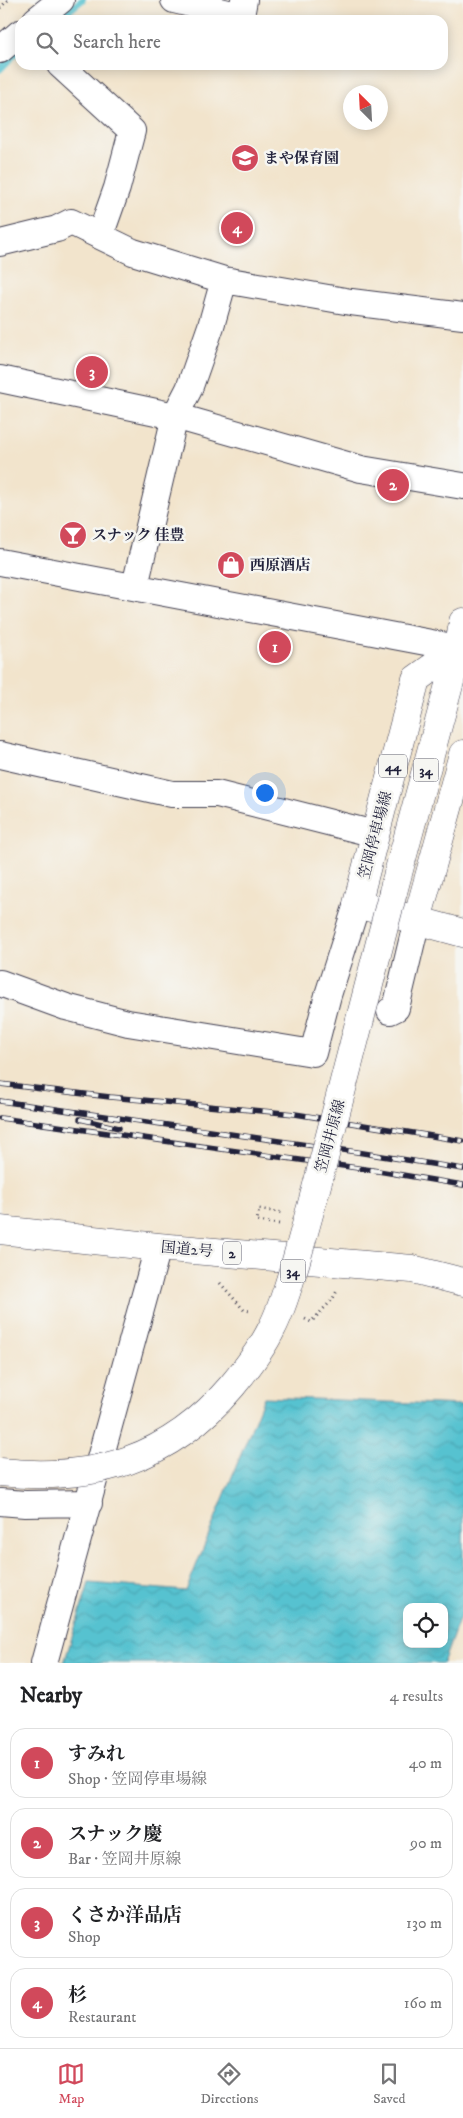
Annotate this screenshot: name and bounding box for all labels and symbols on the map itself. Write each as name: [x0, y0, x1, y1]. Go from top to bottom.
north arrow: [343, 85, 388, 130]
school or university icon: まや保育園: [230, 143, 260, 173]
place label: まや保育園: [264, 149, 339, 168]
pin: 4: [221, 209, 253, 247]
pin: 3: [76, 353, 108, 391]
pin: 2: [377, 466, 409, 504]
bar icon: スナック 佳豊: [58, 520, 88, 550]
place label: スナック 佳豊: [92, 526, 185, 545]
shop icon: 西原酒店: [216, 550, 246, 580]
place label: 西原酒店: [250, 556, 310, 575]
pin: 1: [259, 628, 291, 666]
road number: 44: [379, 754, 407, 778]
road number: 34: [414, 758, 438, 782]
your location: [252, 780, 278, 806]
street label: 笠岡停車場線: [355, 789, 396, 881]
street label: 笠岡井原線: [312, 1097, 349, 1175]
street label: 国道2号: [160, 1238, 214, 1261]
road number: 2: [223, 1242, 241, 1264]
road number: 34: [280, 1260, 306, 1282]

